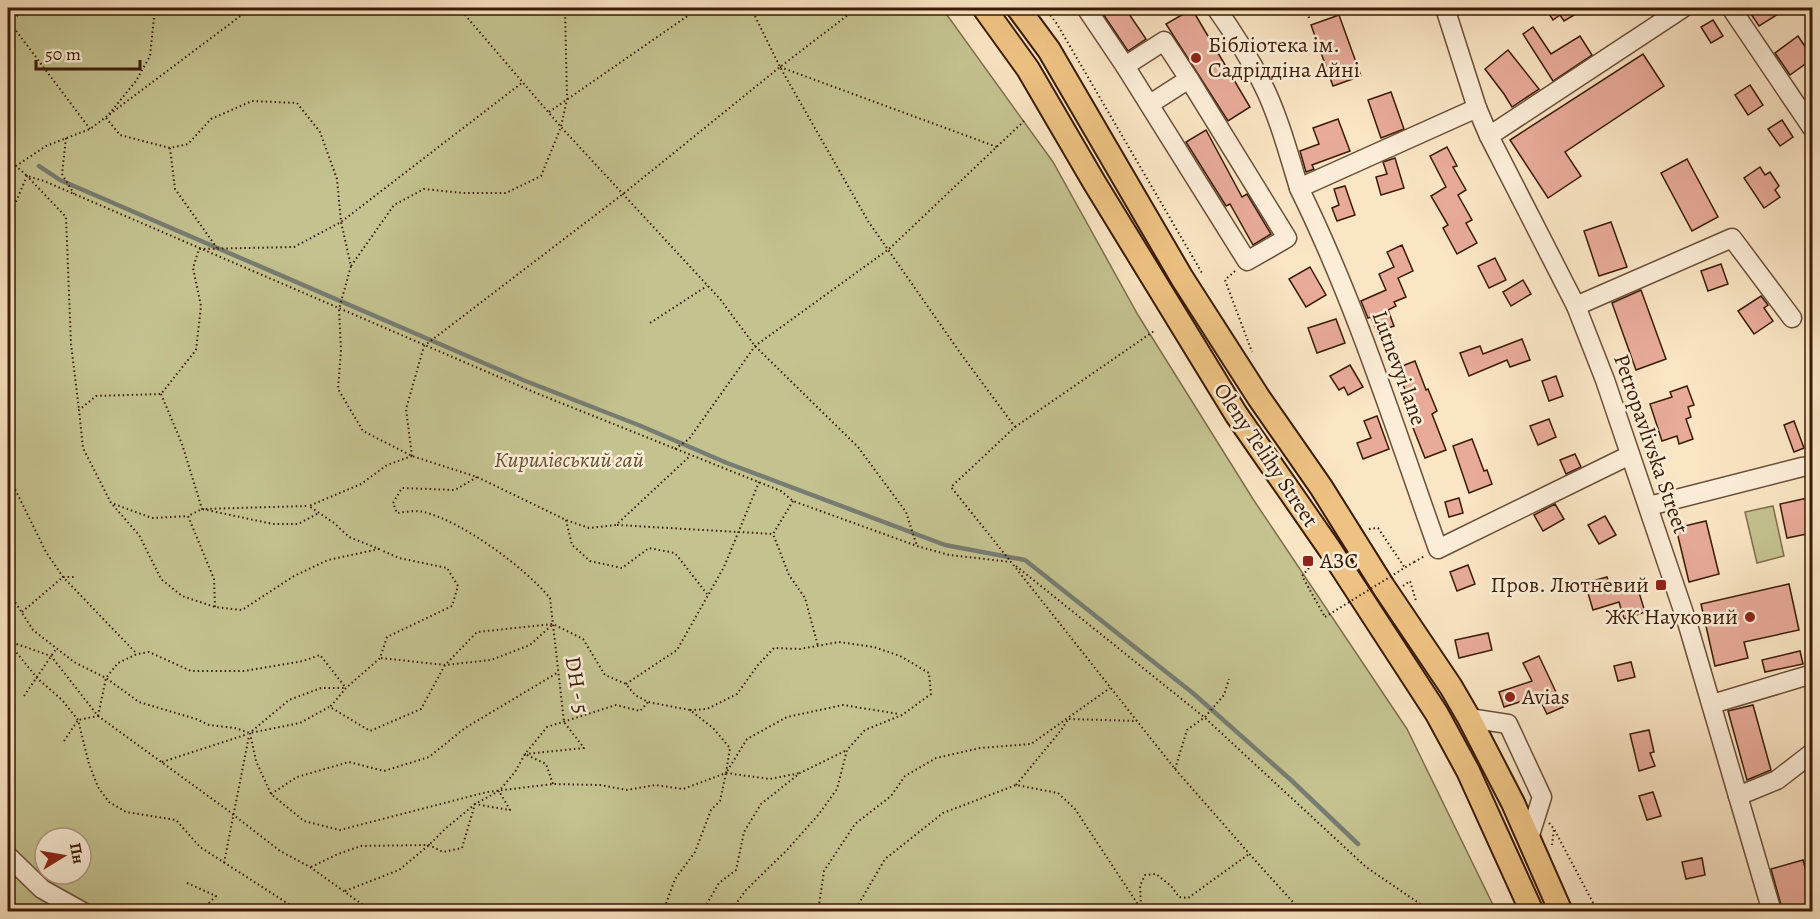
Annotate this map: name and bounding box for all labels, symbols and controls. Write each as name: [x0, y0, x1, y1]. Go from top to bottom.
place label: Бібліотека ім. Садріддіна Айні: [1208, 30, 1360, 85]
scale bar: [36, 33, 140, 71]
text: 50 m: [45, 42, 81, 66]
marker: Бібліотека ім. Садріддіна Айні: [1189, 51, 1203, 65]
street label: Lutnevyi lane: [1364, 307, 1434, 429]
street label: Petropavlivska Street: [1606, 350, 1696, 538]
street label: Oleny Telihy Street: [1207, 377, 1325, 533]
park label: Кирилівський гай: [494, 445, 644, 475]
place label: АЗС: [1319, 546, 1358, 576]
marker: АЗС: [1301, 554, 1315, 568]
place label: Пров. Лютневий: [1491, 570, 1649, 600]
marker: Пров. Лютневий: [1654, 578, 1668, 592]
place label: ЖК Науковий: [1605, 602, 1738, 632]
marker: ЖК Науковий: [1743, 610, 1757, 624]
street label: DH - 5: [558, 654, 596, 716]
place label: Avias: [1521, 682, 1570, 712]
marker: Avias: [1503, 690, 1517, 704]
north arrow: [33, 826, 93, 886]
text: Пн: [64, 841, 90, 866]

